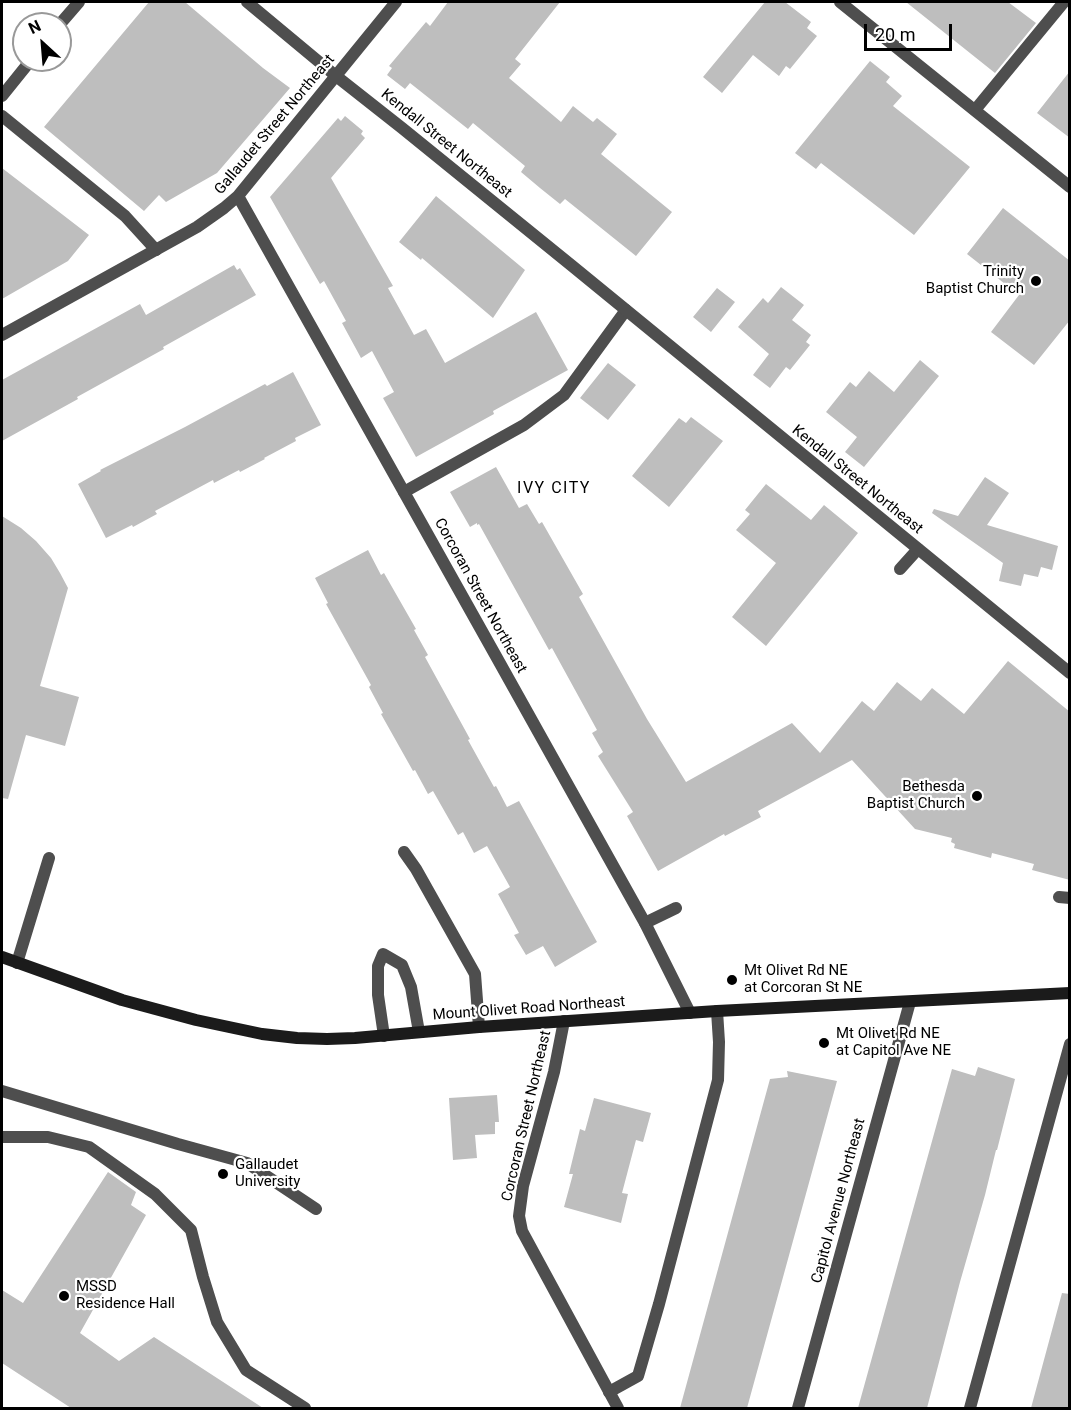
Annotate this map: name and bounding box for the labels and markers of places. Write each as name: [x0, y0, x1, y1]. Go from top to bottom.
place label: Trinity Baptist Church: [926, 263, 1024, 298]
marker: Trinity Baptist Church: [1029, 274, 1043, 288]
place label: Bethesda Baptist Church: [867, 778, 965, 813]
marker: Bethesda Baptist Church: [970, 789, 984, 803]
place label: Mt Olivet Rd NE at Corcoran St NE: [744, 962, 862, 997]
marker: Mt Olivet Rd NE at Corcoran St NE: [725, 973, 739, 987]
place label: Mt Olivet Rd NE at Capitol Ave NE: [836, 1025, 951, 1060]
marker: Mt Olivet Rd NE at Capitol Ave NE: [817, 1036, 831, 1050]
place label: Gallaudet University: [235, 1156, 300, 1191]
marker: Gallaudet University: [216, 1167, 230, 1181]
place label: MSSD Residence Hall: [76, 1278, 175, 1313]
marker: MSSD Residence Hall: [57, 1289, 71, 1303]

